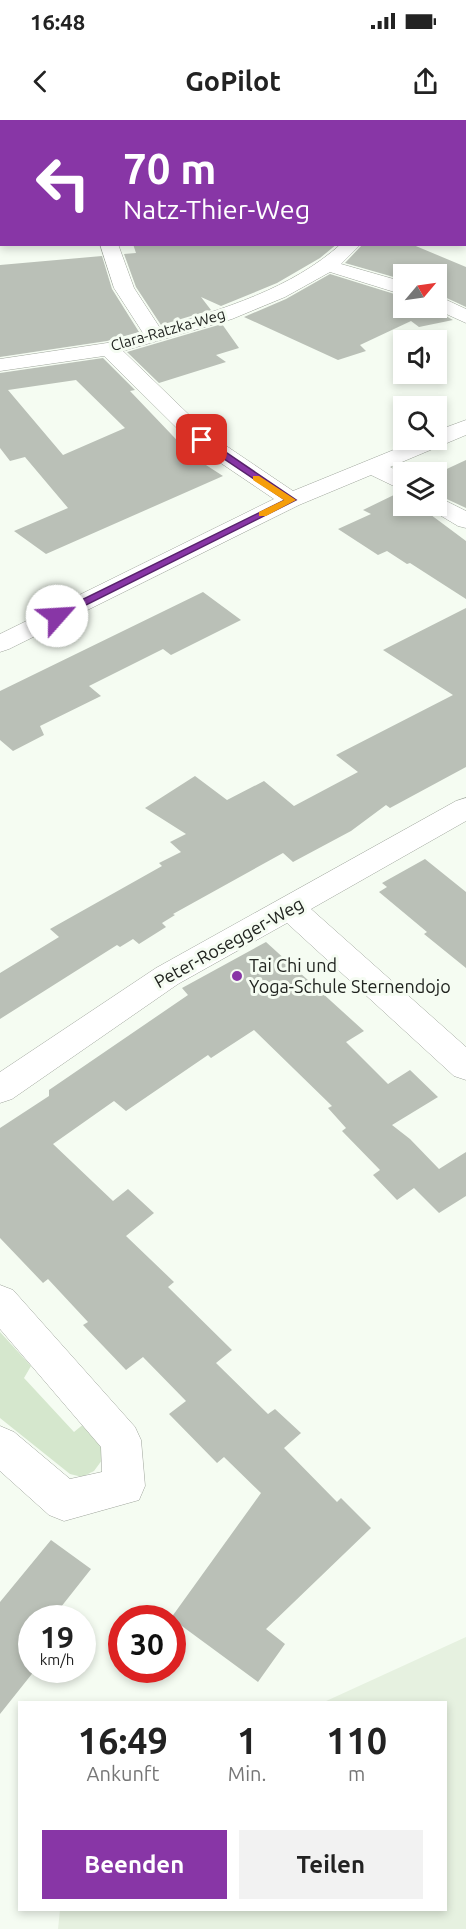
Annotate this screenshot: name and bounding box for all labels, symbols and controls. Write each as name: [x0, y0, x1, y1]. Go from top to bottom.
text: 16:48: [30, 9, 85, 34]
icon: back: [24, 65, 57, 98]
icon: share: [409, 65, 442, 98]
text: GoPilot: [185, 66, 281, 96]
icon: left: [24, 144, 102, 222]
text: 70 m: [123, 145, 217, 192]
text: Natz-Thier-Weg: [123, 194, 310, 224]
north arrow: [393, 264, 447, 318]
map controls: [393, 264, 447, 516]
street label: Clara-Ratzka-Weg: [109, 305, 227, 354]
button: sound: [393, 330, 447, 384]
button: search: [393, 396, 447, 450]
pin: [176, 414, 227, 465]
icon: arrive: [185, 423, 218, 456]
button: layers: [393, 462, 447, 516]
position arrow: [25, 584, 89, 648]
street label: Peter-Rosegger-Weg: [150, 893, 307, 991]
place label: Tai Chi und Yoga-Schule Sternendojo: [249, 955, 451, 996]
marker: Tai Chi und Yoga-Schule Sternendojo: [230, 969, 244, 983]
speed limit sign: 30: [108, 1605, 186, 1683]
text: 19: [40, 1620, 74, 1654]
text: km/h: [40, 1651, 74, 1668]
text: 16:49: [78, 1720, 168, 1761]
text: 1: [237, 1720, 257, 1761]
text: 110: [326, 1720, 387, 1761]
text: Ankunft: [86, 1762, 159, 1785]
text: Min.: [228, 1762, 266, 1785]
text: m: [348, 1762, 365, 1785]
button: Beenden: [42, 1830, 227, 1899]
button: Teilen: [239, 1830, 423, 1899]

